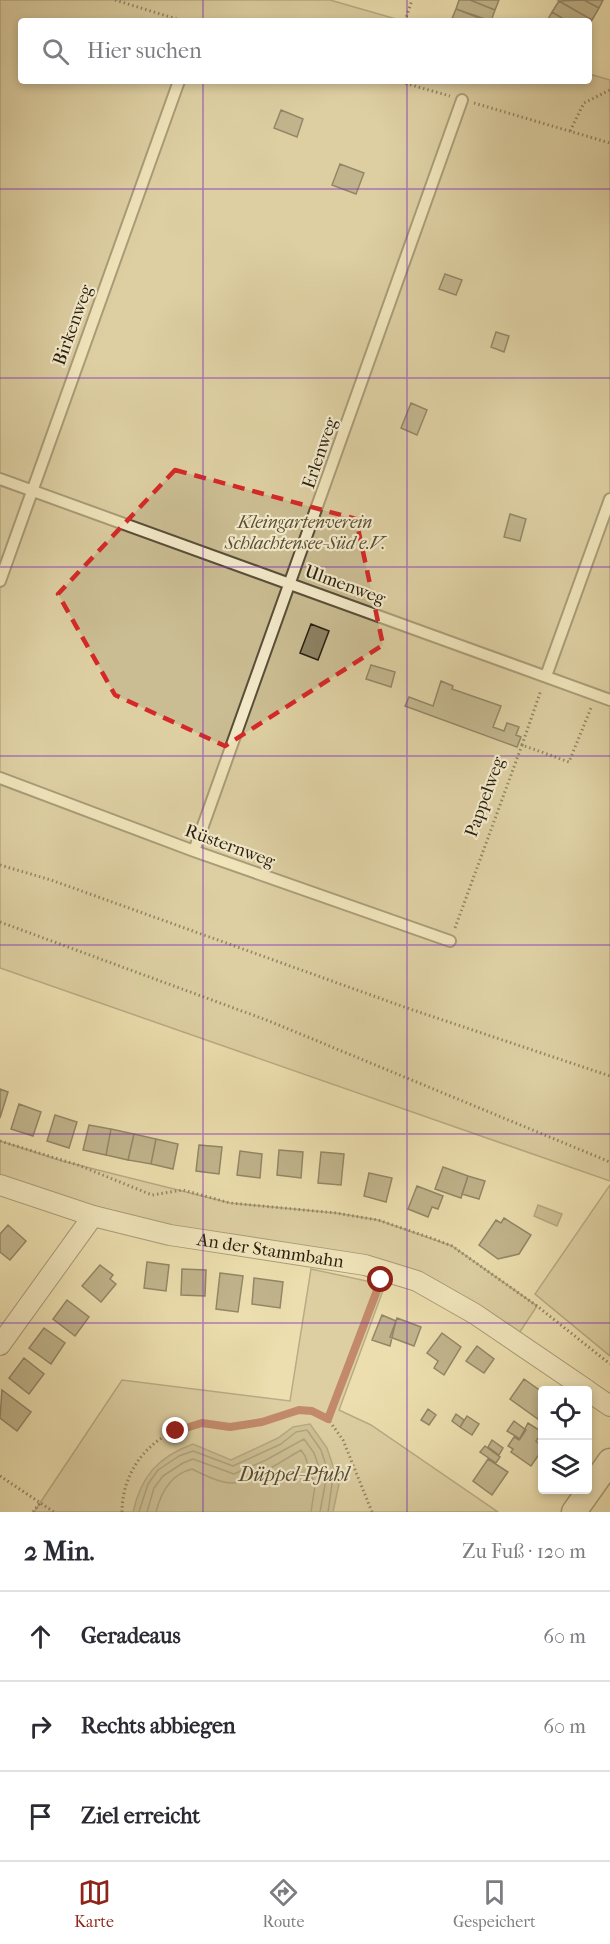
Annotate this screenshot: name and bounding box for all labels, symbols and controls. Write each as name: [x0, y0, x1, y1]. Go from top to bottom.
search box: [18, 18, 592, 84]
icon: search: [39, 35, 72, 68]
text: Hier suchen: [87, 38, 202, 64]
street label: Birkenweg: [49, 282, 97, 368]
street label: Erlenweg: [298, 414, 342, 491]
park label: Kleingartenverein Schlachtensee-Süd e.V.: [224, 512, 388, 554]
street label: Ulmenweg: [302, 561, 389, 609]
street label: Pappelweg: [461, 754, 509, 840]
street label: Rüsternweg: [182, 820, 278, 872]
street label: An der Stammbahn: [195, 1229, 346, 1272]
route start: [367, 1266, 393, 1292]
map controls: [538, 1386, 592, 1494]
button: locate: [538, 1386, 592, 1440]
route end: [162, 1417, 188, 1443]
button: layers: [538, 1440, 592, 1494]
water label: Düppel-Pfuhl: [237, 1463, 351, 1486]
text: 2 Min.: [24, 1536, 95, 1567]
text: Zu Fuß · 120 m: [462, 1540, 586, 1563]
icon: ahead: [24, 1620, 57, 1653]
text: Geradeaus: [81, 1623, 181, 1649]
text: 60 m: [543, 1625, 586, 1648]
icon: right: [24, 1710, 57, 1743]
text: Rechts abbiegen: [81, 1713, 236, 1739]
text: 60 m: [543, 1715, 586, 1738]
icon: arrive: [24, 1800, 57, 1833]
text: Ziel erreicht: [81, 1803, 200, 1829]
tab: Karte: [74, 1876, 114, 1931]
tab: Route: [262, 1876, 304, 1931]
tab: Gespeichert: [453, 1876, 536, 1931]

